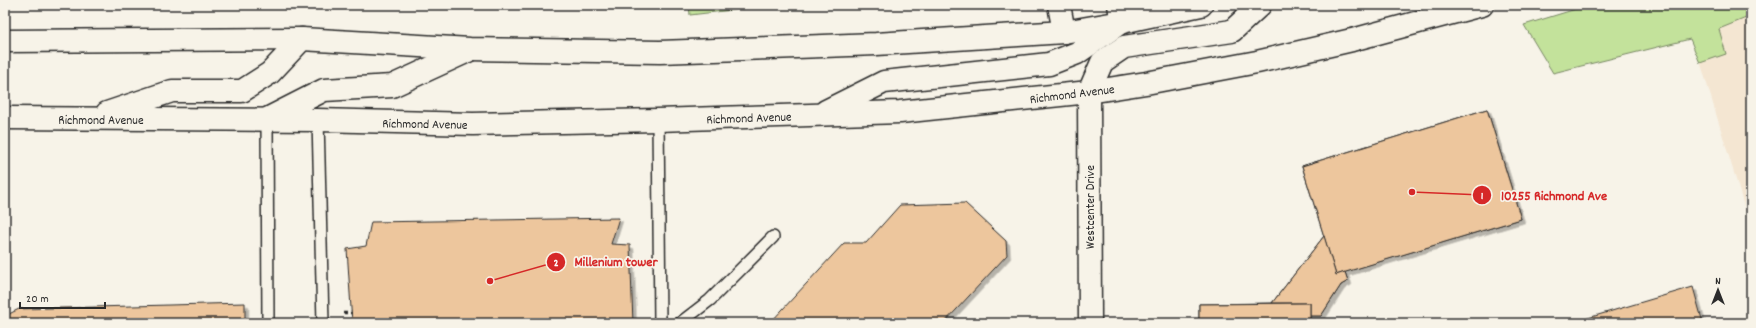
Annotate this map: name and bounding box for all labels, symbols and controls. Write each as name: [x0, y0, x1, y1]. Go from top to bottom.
street label: Richmond Avenue: [1029, 81, 1116, 110]
street label: Richmond Avenue: [706, 109, 792, 130]
street label: Richmond Avenue: [58, 112, 144, 131]
street label: Richmond Avenue: [382, 115, 468, 136]
street label: Westcenter Drive: [1082, 165, 1101, 249]
callout: 10255 Richmond Ave: [1472, 182, 1615, 208]
text: 10255 Richmond Ave: [1501, 187, 1607, 207]
text: 1: [1481, 188, 1484, 205]
callout: Millenium tower: [546, 249, 665, 275]
text: Millenium tower: [574, 253, 658, 273]
text: 2: [553, 255, 559, 272]
north arrow: [1698, 270, 1738, 310]
text: N: [1715, 274, 1721, 290]
scale bar: [20, 284, 105, 310]
text: 20 m: [26, 291, 49, 308]

